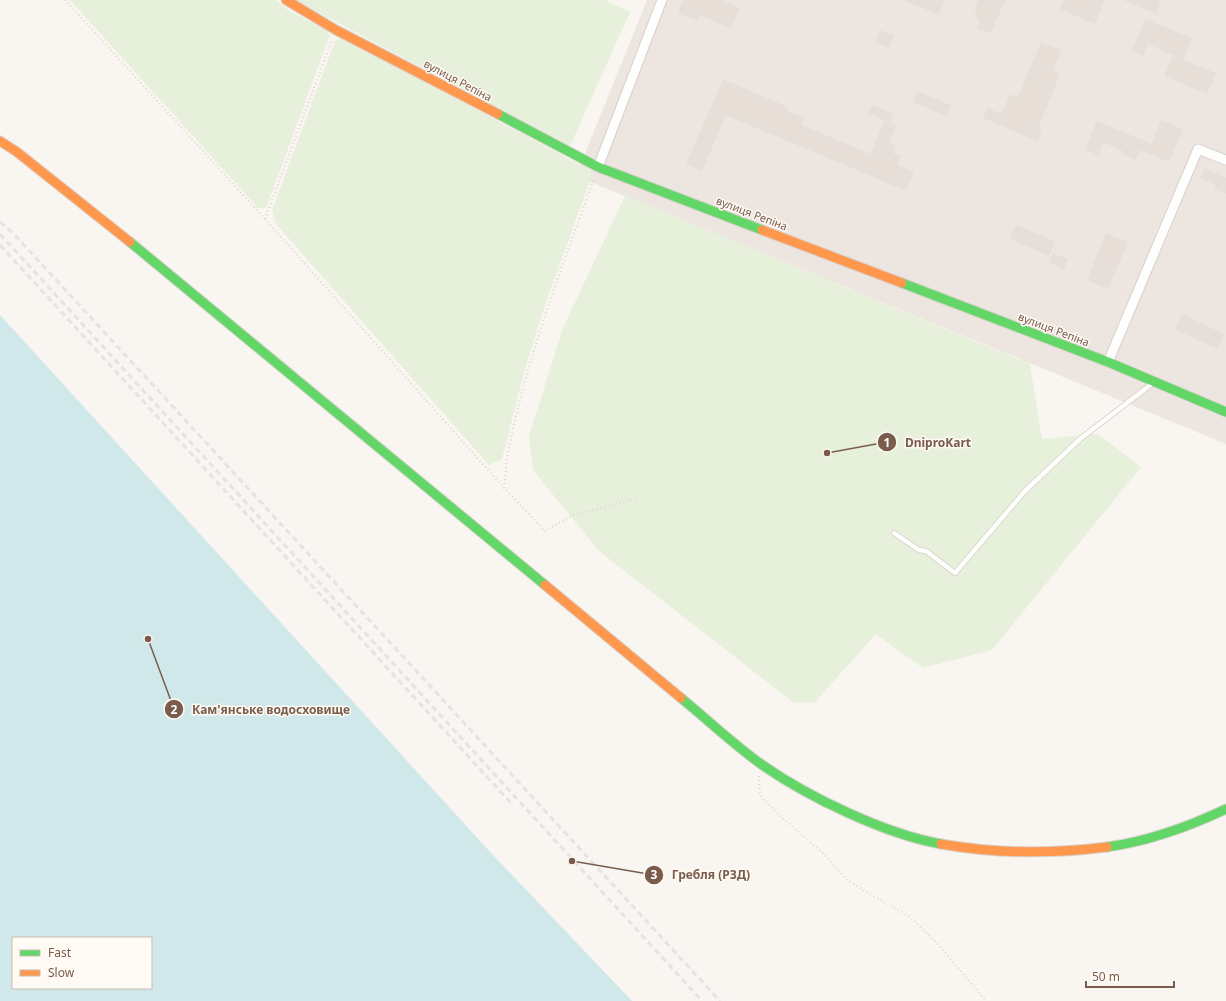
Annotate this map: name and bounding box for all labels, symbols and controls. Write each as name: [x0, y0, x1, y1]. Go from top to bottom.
street label: вулиця Репіна: [421, 56, 495, 104]
street label: вулиця Репіна: [714, 192, 790, 234]
street label: вулиця Репіна: [1016, 308, 1092, 350]
callout: DniproKart: [877, 430, 979, 454]
text: 1: [884, 434, 890, 451]
text: DniproKart: [905, 434, 971, 451]
callout: Кам'янське водосховище: [164, 697, 358, 721]
text: 2: [171, 701, 178, 718]
text: Кам'янське водосховище: [192, 701, 350, 718]
callout: Гребля (РЗД): [644, 863, 758, 887]
text: 3: [651, 866, 658, 883]
text: Гребля (РЗД): [672, 866, 750, 883]
legend: [12, 937, 152, 989]
text: Fast: [48, 944, 72, 961]
scale bar: [1086, 963, 1174, 989]
text: Slow: [48, 964, 75, 981]
text: 50 m: [1092, 968, 1120, 985]

